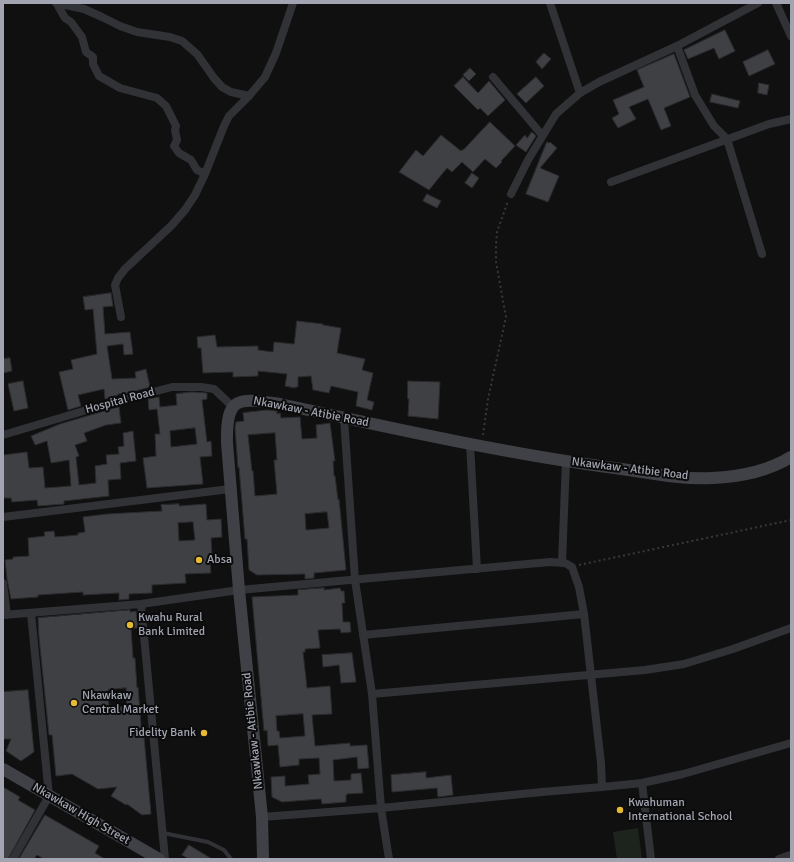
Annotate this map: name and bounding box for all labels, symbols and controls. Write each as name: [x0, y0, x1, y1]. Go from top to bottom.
street label: Hospital Road: [84, 385, 156, 417]
street label: Nkawkaw - Atibie Road: [252, 394, 370, 430]
street label: Nkawkaw - Atibie Road: [571, 455, 689, 483]
place label: Absa: [207, 553, 232, 567]
marker: Absa: [194, 555, 204, 565]
place label: Kwahu Rural Bank Limited: [138, 611, 205, 639]
marker: Kwahu Rural Bank Limited: [125, 620, 135, 630]
street label: Nkawkaw - Atibie Road: [240, 672, 266, 790]
place label: Nkawkaw Central Market: [82, 689, 159, 717]
marker: Nkawkaw Central Market: [69, 698, 79, 708]
place label: Fidelity Bank: [129, 726, 196, 740]
marker: Fidelity Bank: [199, 728, 209, 738]
street label: Nkawkaw High Street: [30, 780, 132, 848]
place label: Kwahuman International School: [628, 796, 733, 824]
marker: Kwahuman International School: [615, 805, 625, 815]

